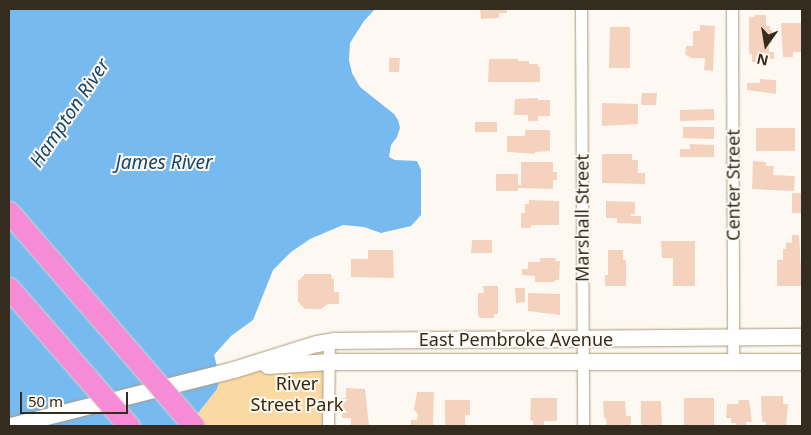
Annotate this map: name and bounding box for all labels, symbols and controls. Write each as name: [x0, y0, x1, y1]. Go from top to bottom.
north arrow: [741, 20, 791, 70]
text: N: [755, 50, 770, 71]
water label: Hampton River: [25, 54, 115, 172]
street label: Center Street: [722, 129, 744, 241]
water label: James River: [116, 152, 212, 174]
street label: Marshall Street: [571, 154, 593, 282]
street label: East Pembroke Avenue: [419, 328, 613, 350]
park label: River Street Park: [251, 373, 343, 416]
scale bar: [22, 382, 130, 414]
text: 50 m: [28, 391, 63, 411]

